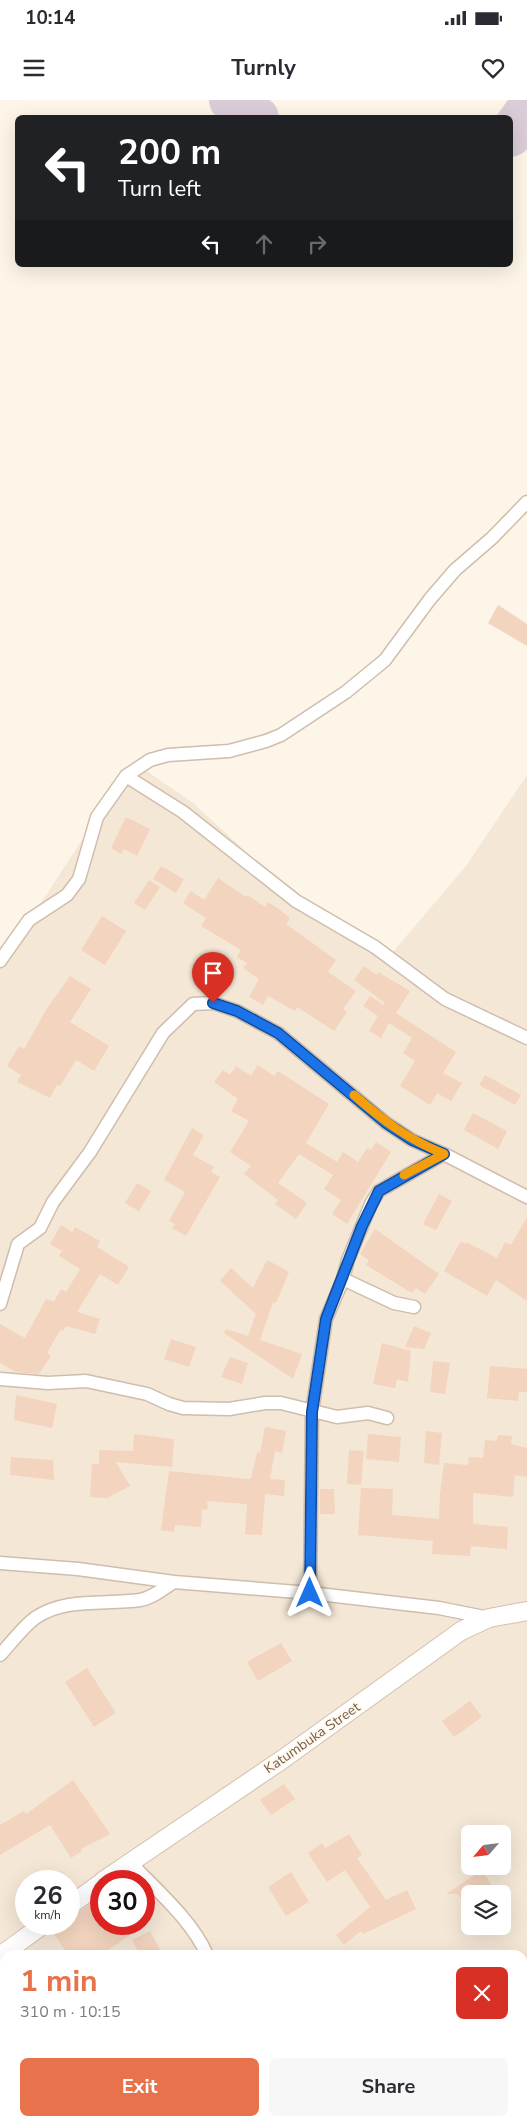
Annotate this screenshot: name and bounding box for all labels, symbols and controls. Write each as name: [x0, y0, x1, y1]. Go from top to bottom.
text: 10:14: [25, 5, 75, 31]
text: Turnly: [231, 53, 296, 83]
icon: menu: [20, 54, 48, 82]
icon: heart: [479, 54, 507, 82]
text: 200 m: [118, 129, 221, 176]
icon: left: [35, 135, 100, 200]
text: Turn left: [118, 174, 201, 204]
icon: left: [197, 230, 225, 258]
icon: ahead: [250, 230, 278, 258]
icon: right: [303, 230, 331, 258]
pin: [192, 952, 234, 1003]
icon: arrive: [199, 959, 227, 987]
position arrow: [283, 1566, 335, 1618]
street label: Katumbuka Street: [260, 1698, 364, 1778]
north arrow: [461, 1825, 511, 1875]
map controls: [461, 1825, 511, 1935]
speed limit sign: 30: [90, 1870, 155, 1935]
text: 26: [32, 1879, 63, 1913]
button: layers: [461, 1885, 511, 1935]
text: km/h: [34, 1907, 61, 1923]
text: 1 min: [20, 1961, 98, 2002]
button: close: [456, 1967, 508, 2019]
text: 310 m · 10:15: [20, 2001, 121, 2023]
button: Exit: [20, 2058, 259, 2116]
button: Share: [269, 2058, 508, 2116]

